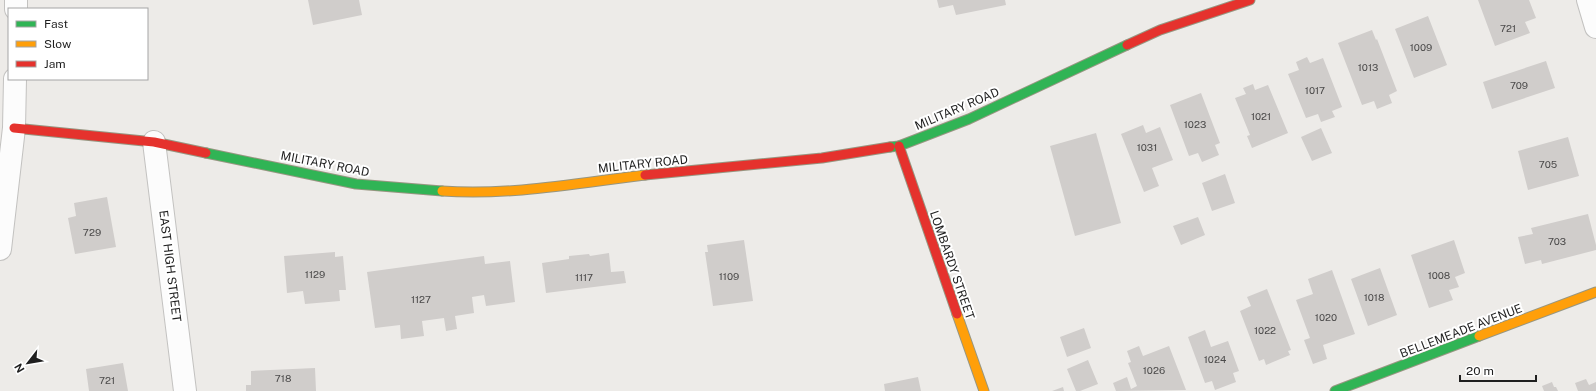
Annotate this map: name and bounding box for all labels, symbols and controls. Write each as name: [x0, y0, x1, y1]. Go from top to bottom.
legend: [8, 8, 148, 80]
text: Fast: [44, 17, 69, 31]
house number: 721: [1500, 22, 1516, 34]
text: Slow: [44, 37, 72, 51]
house number: 1009: [1410, 41, 1432, 53]
text: Jam: [44, 57, 66, 71]
house number: 1013: [1358, 61, 1378, 73]
house number: 709: [1510, 79, 1528, 91]
house number: 1017: [1305, 84, 1325, 96]
street label: MILITARY ROAD: [913, 85, 1001, 133]
house number: 1021: [1251, 110, 1271, 122]
house number: 1023: [1184, 118, 1206, 130]
house number: 1031: [1137, 141, 1157, 153]
street label: MILITARY ROAD: [279, 149, 371, 179]
street label: MILITARY ROAD: [597, 152, 689, 176]
house number: 705: [1539, 158, 1557, 170]
street label: EAST HIGH STREET: [156, 209, 184, 323]
street label: LOMBARDY STREET: [927, 209, 977, 321]
house number: 729: [83, 226, 101, 238]
house number: 703: [1548, 235, 1566, 247]
house number: 1129: [305, 268, 325, 280]
house number: 1008: [1428, 269, 1450, 281]
house number: 1109: [719, 270, 739, 282]
house number: 1117: [575, 271, 593, 283]
house number: 1018: [1364, 291, 1384, 303]
house number: 1127: [411, 293, 431, 305]
street label: BELLEMEADE AVENUE: [1398, 301, 1524, 361]
house number: 1020: [1315, 311, 1337, 323]
house number: 1022: [1254, 324, 1276, 336]
north arrow: [8, 343, 48, 383]
house number: 1024: [1204, 353, 1226, 365]
scale bar: [1460, 357, 1536, 383]
text: N: [12, 361, 27, 375]
house number: 1026: [1143, 364, 1165, 376]
text: 20 m: [1466, 364, 1494, 378]
house number: 718: [275, 372, 291, 384]
house number: 721: [99, 374, 115, 386]

